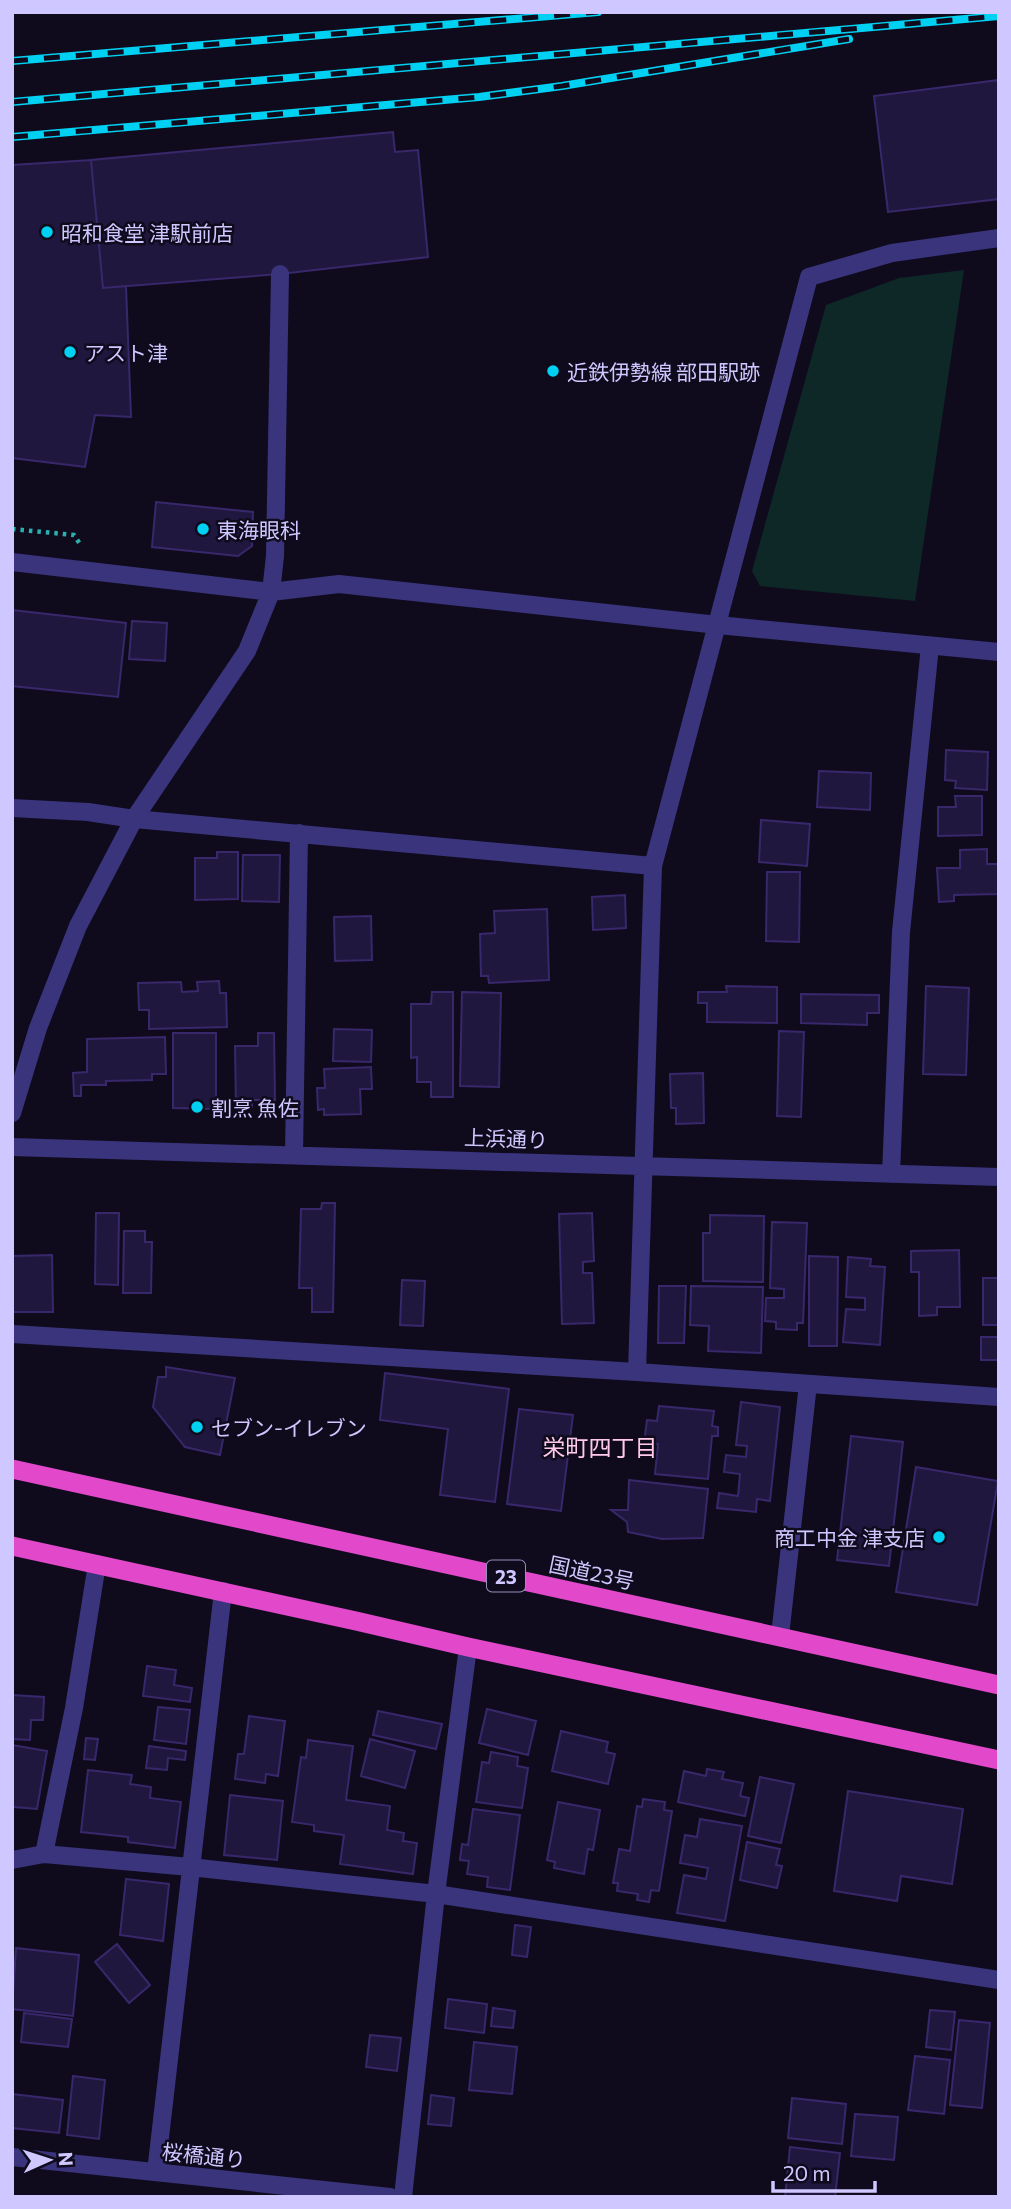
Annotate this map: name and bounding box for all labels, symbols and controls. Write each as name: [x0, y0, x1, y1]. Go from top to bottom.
place label: 昭和食堂 津駅前店: [61, 220, 233, 245]
marker: 昭和食堂 津駅前店: [39, 224, 55, 240]
place label: アスト津: [84, 340, 168, 365]
marker: アスト津: [62, 344, 78, 360]
place label: 近鉄伊勢線 部田駅跡: [567, 359, 760, 384]
marker: 近鉄伊勢線 部田駅跡: [545, 363, 561, 379]
place label: 東海眼科: [217, 517, 301, 542]
marker: 東海眼科: [195, 521, 211, 537]
place label: 割烹 魚佐: [211, 1095, 299, 1120]
marker: 割烹 魚佐: [189, 1099, 205, 1115]
street label: 上浜通り: [464, 1124, 548, 1152]
place label: セブン-イレブン: [211, 1415, 367, 1440]
marker: セブン-イレブン: [189, 1419, 205, 1435]
district label: 栄町四丁目: [543, 1433, 658, 1461]
place label: 商工中金 津支店: [774, 1525, 925, 1550]
marker: 商工中金 津支店: [931, 1529, 947, 1545]
street label: 国道23号: [547, 1551, 637, 1593]
road number: 23: [487, 1560, 525, 1592]
north arrow: [14, 2125, 84, 2195]
street label: 桜橋通り: [161, 2138, 247, 2172]
scale bar: [773, 2150, 874, 2194]
text: N: [55, 2151, 78, 2167]
text: 20 m: [783, 2160, 831, 2185]

